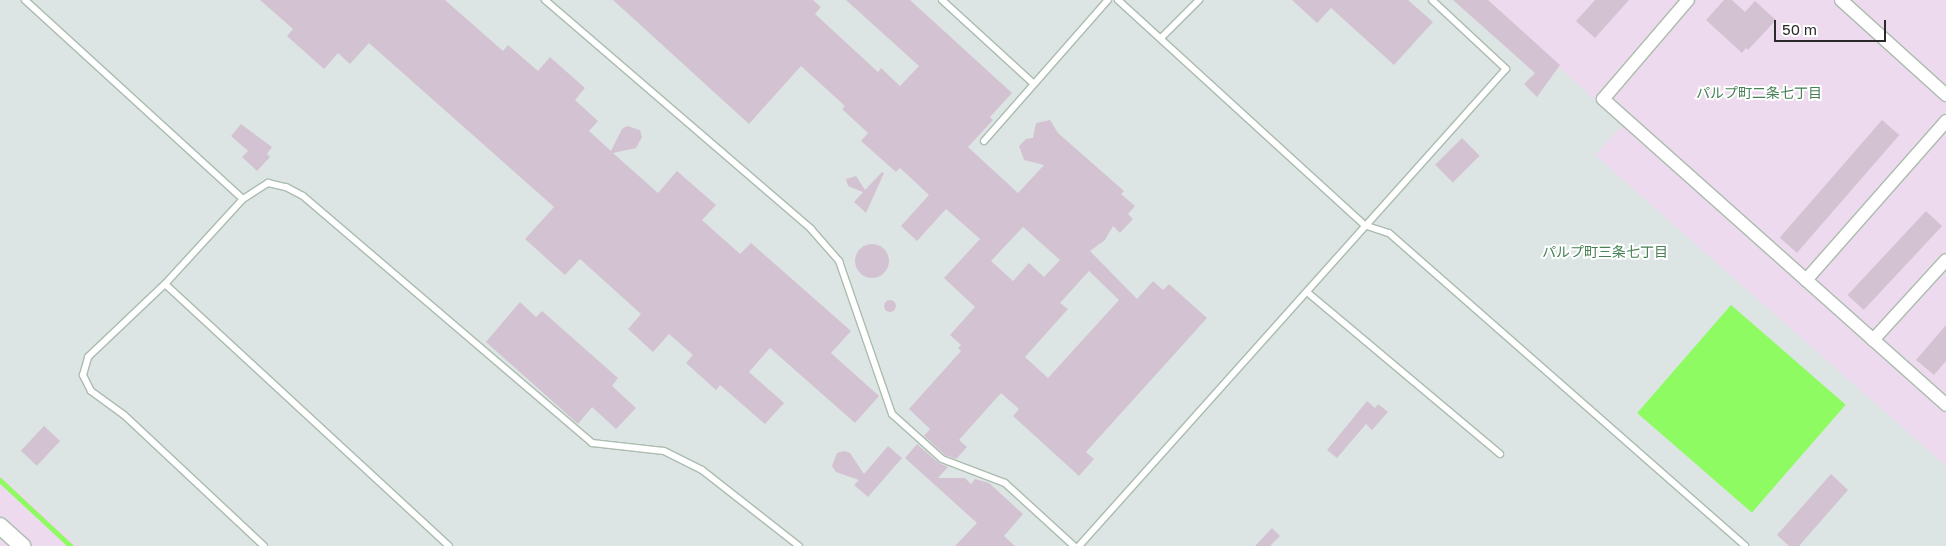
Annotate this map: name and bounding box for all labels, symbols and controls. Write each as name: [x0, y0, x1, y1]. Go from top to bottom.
scale bar: [1776, 10, 1888, 42]
text: 50 m: [1782, 20, 1817, 38]
district label: パルプ町二条七丁目: [1696, 85, 1822, 101]
district label: パルプ町三条七丁目: [1542, 244, 1668, 260]

